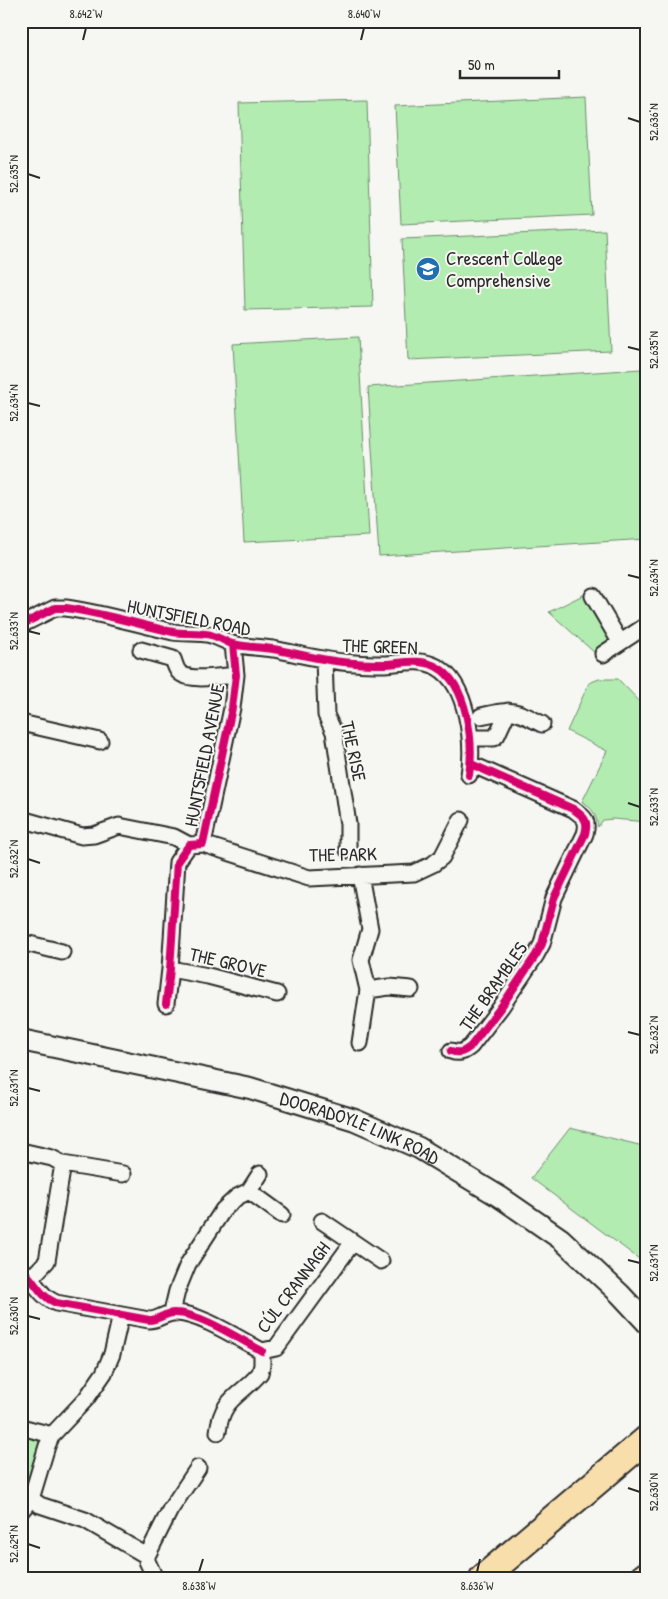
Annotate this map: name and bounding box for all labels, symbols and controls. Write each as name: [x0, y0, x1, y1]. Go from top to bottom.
text: 8.642°W: [70, 5, 103, 22]
text: 8.640°W: [348, 5, 381, 22]
scale bar: [460, 48, 559, 80]
text: 50 m: [468, 54, 495, 75]
text: 52.636°N: [645, 103, 662, 141]
text: 52.635°N: [5, 155, 22, 193]
place label: Crescent College Comprehensive: [446, 245, 563, 293]
school or university icon: Crescent College Comprehensive: [415, 256, 441, 282]
text: 52.635°N: [645, 331, 662, 369]
text: 52.634°N: [5, 384, 22, 422]
text: 52.634°N: [645, 559, 662, 597]
street label: HUNTSFIELD ROAD: [125, 592, 253, 642]
text: 52.633°N: [5, 612, 22, 650]
street label: THE GREEN: [342, 632, 418, 660]
street label: HUNTSFIELD AVENUE: [177, 681, 231, 829]
street label: THE RISE: [335, 719, 373, 784]
text: 52.633°N: [645, 788, 662, 826]
text: 52.632°N: [5, 840, 22, 878]
street label: THE PARK: [309, 840, 377, 868]
street label: THE BRAMBLES: [453, 936, 533, 1036]
street label: THE GROVE: [187, 941, 269, 984]
text: 52.632°N: [645, 1016, 662, 1054]
text: 52.631°N: [5, 1070, 22, 1106]
street label: DOORADOYLE LINK ROAD: [277, 1085, 445, 1171]
street label: CÚL CRANNAGH: [250, 1236, 336, 1338]
text: 52.631°N: [645, 1245, 662, 1281]
text: 52.630°N: [5, 1297, 22, 1335]
text: 52.630°N: [645, 1473, 662, 1511]
text: 52.629°N: [5, 1525, 22, 1563]
text: 8.638°W: [182, 1577, 216, 1594]
text: 8.636°W: [461, 1577, 494, 1594]

